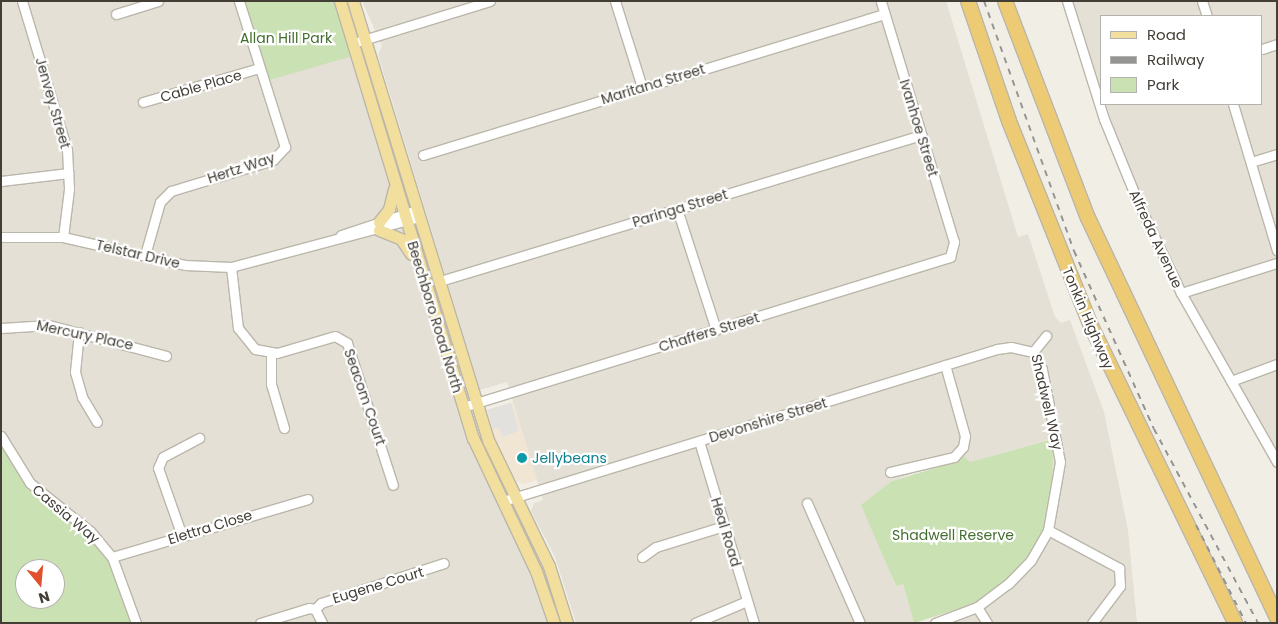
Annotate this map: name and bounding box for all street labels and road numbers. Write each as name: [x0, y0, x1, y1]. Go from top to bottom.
street label: Jenvey Street: [32, 55, 74, 151]
street label: Maritana Street: [599, 60, 707, 108]
street label: Cable Place: [158, 66, 244, 106]
street label: Ivanhoe Street: [896, 77, 942, 179]
street label: Hertz Way: [205, 149, 277, 187]
street label: Paringa Street: [630, 186, 730, 230]
street label: Alfreda Avenue: [1126, 187, 1186, 291]
street label: Telstar Drive: [94, 236, 182, 272]
street label: Beechboro Road North: [404, 239, 466, 395]
street label: Tonkin Highway: [1059, 264, 1117, 372]
street label: Chaffers Street: [657, 309, 761, 355]
street label: Mercury Place: [35, 317, 135, 353]
street label: Seacom Court: [341, 347, 389, 447]
street label: Shadwell Way: [1028, 352, 1066, 452]
street label: Devonshire Street: [707, 394, 829, 446]
street label: Cassia Way: [29, 481, 103, 547]
street label: Heal Road: [708, 495, 744, 569]
street label: Elettra Close: [166, 506, 254, 548]
street label: Eugene Court: [330, 563, 426, 607]

